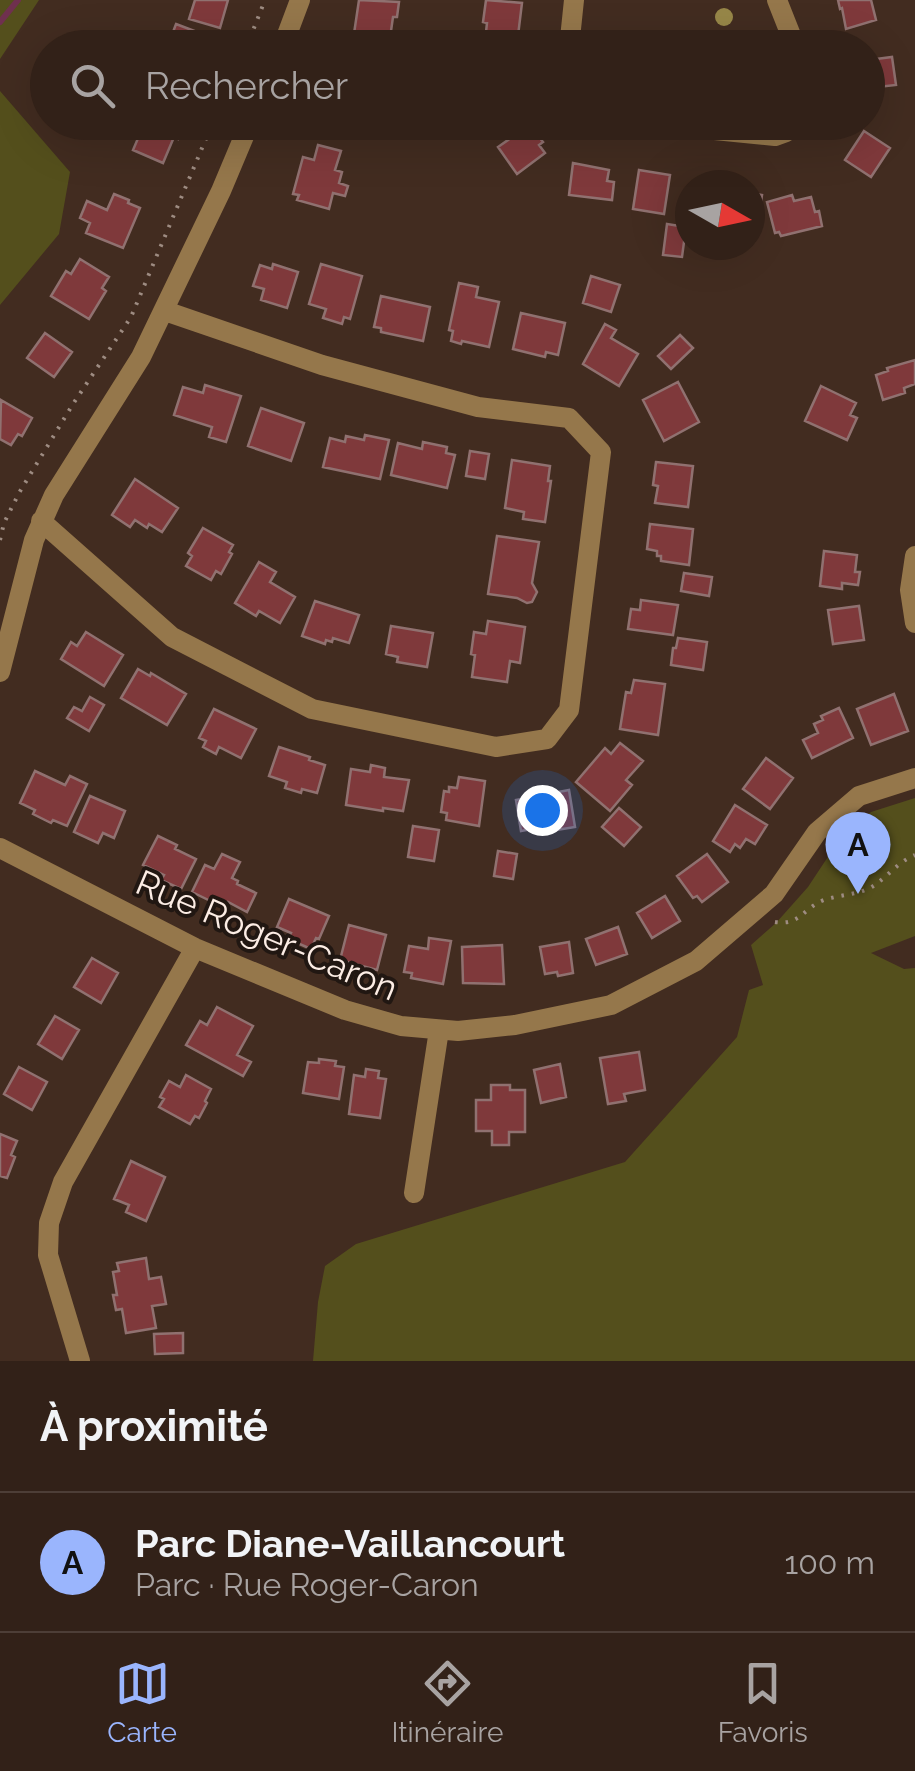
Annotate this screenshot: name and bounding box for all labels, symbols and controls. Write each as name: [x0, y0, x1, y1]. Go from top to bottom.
search box: [30, 30, 885, 140]
icon: search: [65, 58, 120, 113]
text: Rechercher: [145, 63, 348, 108]
north arrow: [675, 170, 765, 260]
your location: [517, 785, 568, 836]
pin: A: [826, 812, 890, 894]
street label: Rue Roger-Caron: [130, 861, 404, 1009]
text: À proximité: [40, 1402, 268, 1451]
text: Parc Diane-Vaillancourt: [135, 1521, 565, 1566]
text: A: [62, 1544, 83, 1581]
text: 100 m: [785, 1544, 875, 1581]
text: Parc · Rue Roger-Caron: [135, 1566, 479, 1603]
tab: Carte: [107, 1656, 177, 1749]
tab: Itinéraire: [391, 1656, 503, 1749]
tab: Favoris: [718, 1656, 808, 1749]

